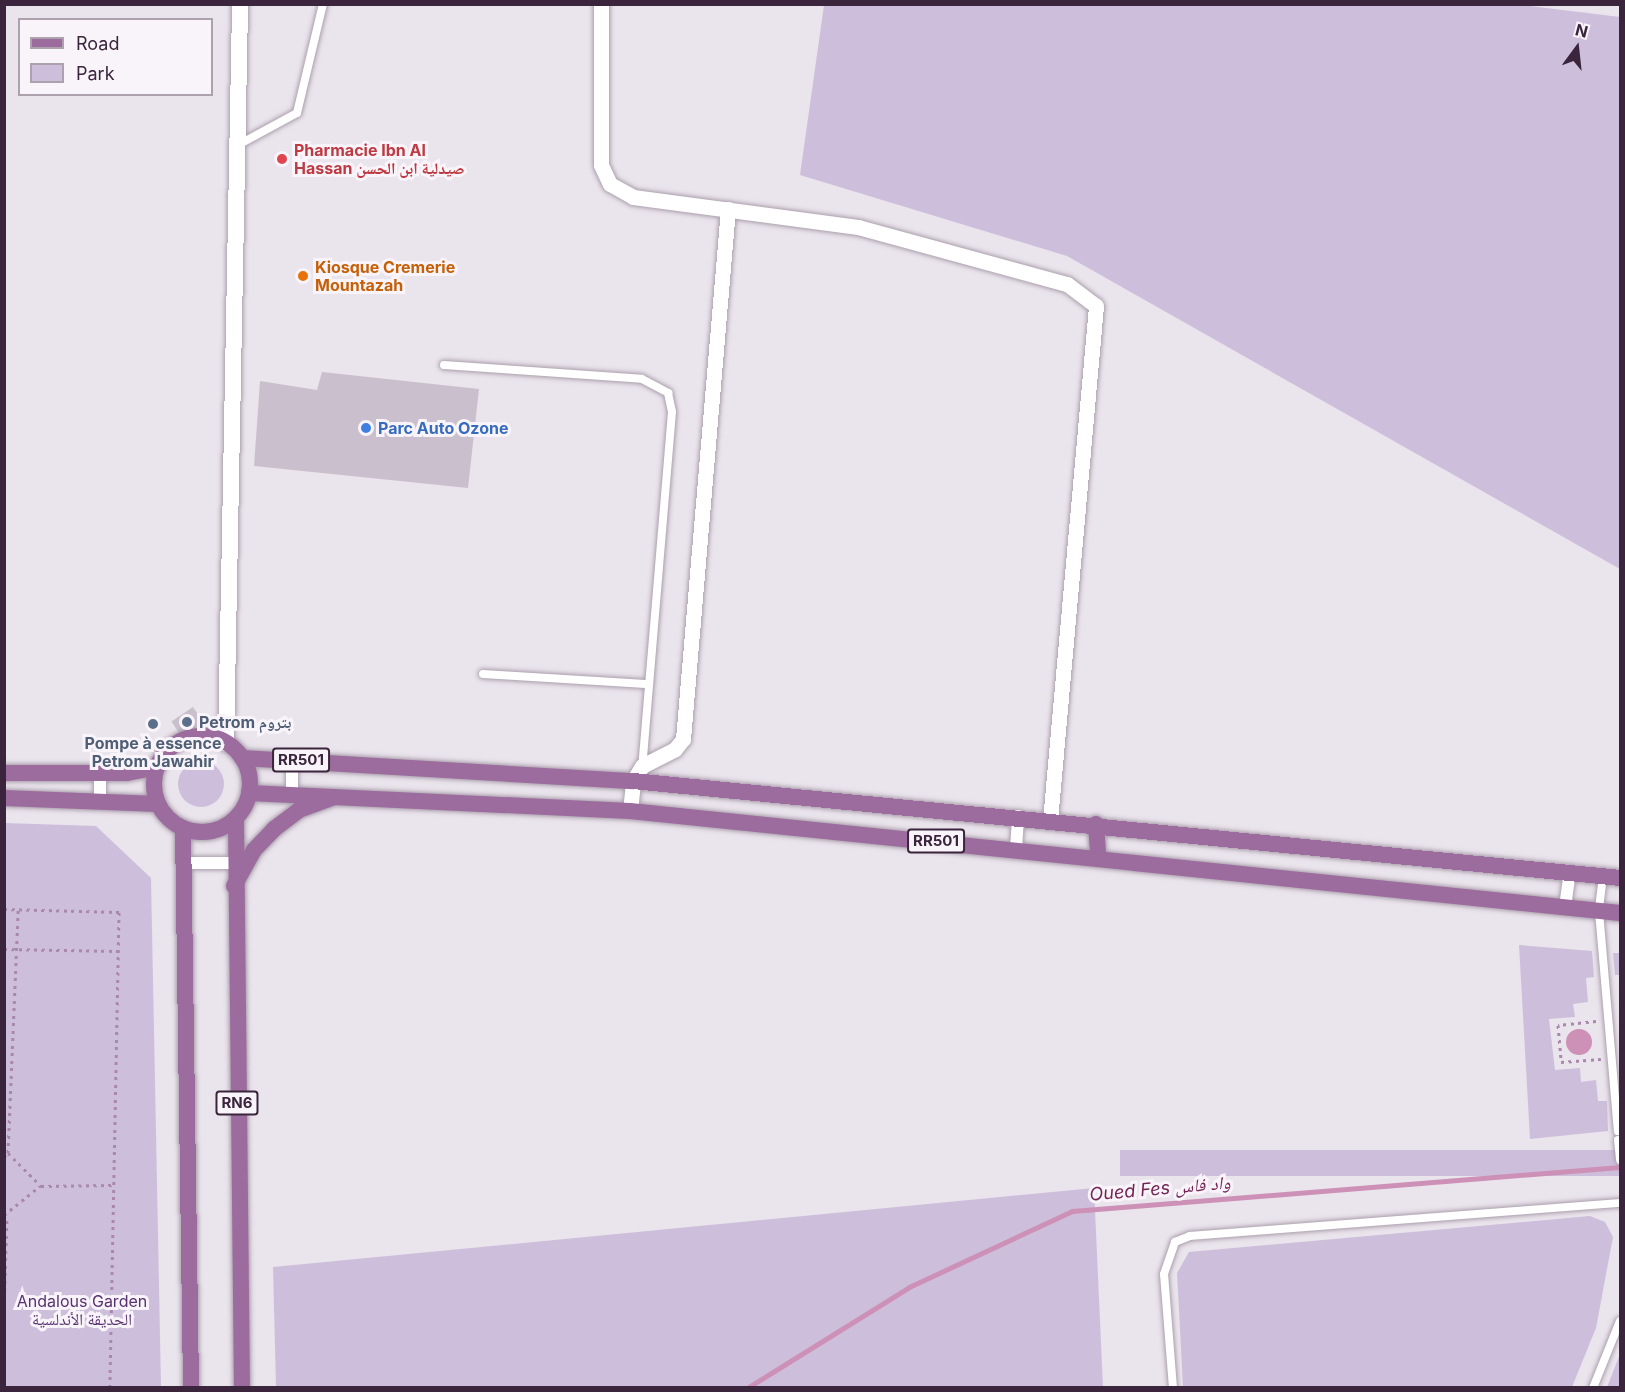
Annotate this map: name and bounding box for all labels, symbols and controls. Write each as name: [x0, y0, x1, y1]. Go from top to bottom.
legend: [18, 18, 213, 96]
north arrow: [1547, 18, 1607, 78]
text: N: [1573, 19, 1590, 42]
text: Road: [76, 33, 119, 54]
text: Park: [76, 63, 115, 84]
place label: Pharmacie Ibn Al Hassan صيدلية ابن الحسن: [294, 140, 465, 178]
marker: Pharmacie Ibn Al Hassan صيدلية ابن الحسن: [275, 152, 289, 166]
place label: Kiosque Cremerie Mountazah: [315, 257, 455, 295]
marker: Kiosque Cremerie Mountazah: [296, 269, 310, 283]
place label: Parc Auto Ozone: [378, 418, 508, 438]
marker: Parc Auto Ozone: [359, 421, 373, 435]
place label: Petrom بتروم: [199, 712, 291, 732]
marker: Petrom بتروم: [180, 715, 194, 729]
marker: Pompe à essence Petrom Jawahir: [146, 717, 160, 731]
place label: Pompe à essence Petrom Jawahir: [84, 733, 222, 771]
road number: RR501: [271, 748, 331, 772]
road number: RR501: [906, 829, 966, 853]
road number: RN6: [214, 1091, 260, 1115]
water label: Oued Fes واد فاس: [1089, 1172, 1231, 1206]
park label: Andalous Garden الحديقة الأندلسية: [17, 1291, 147, 1329]

